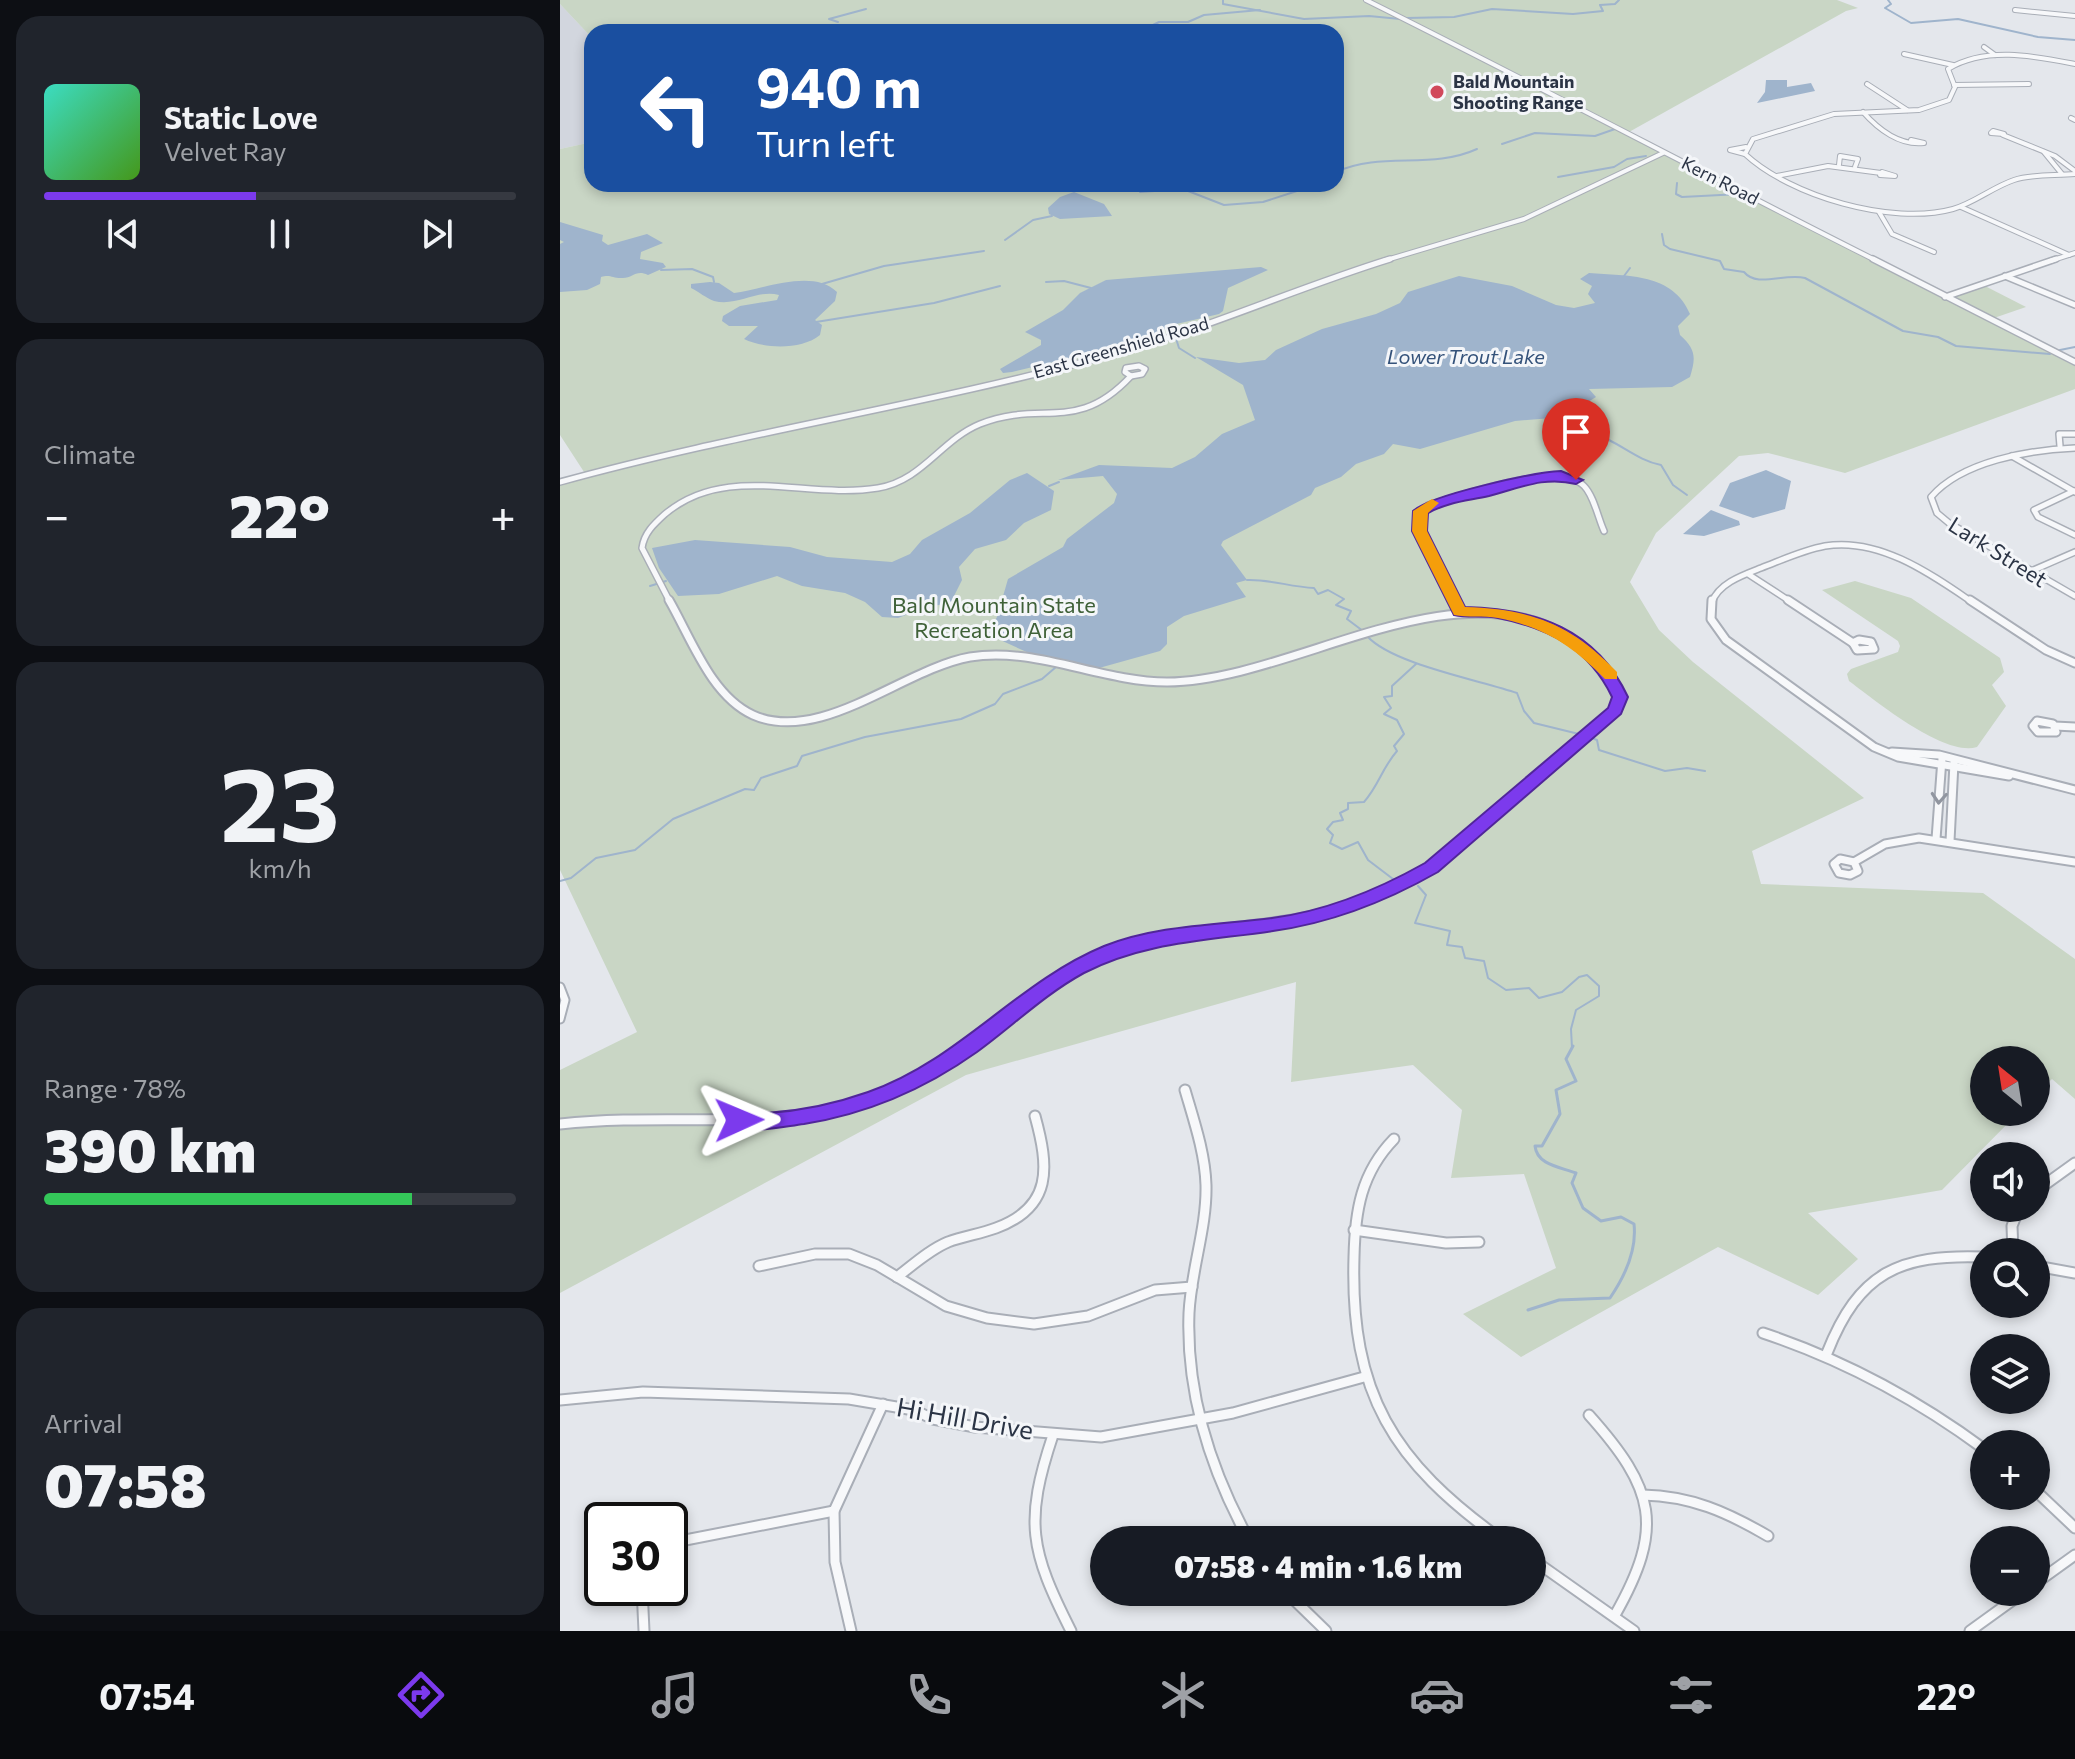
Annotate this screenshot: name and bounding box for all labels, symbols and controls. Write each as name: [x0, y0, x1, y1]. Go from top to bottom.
text: 940 m: [756, 51, 922, 120]
icon: left: [624, 56, 728, 160]
place label: Bald Mountain Shooting Range: [1453, 70, 1583, 113]
marker: Bald Mountain Shooting Range: [1428, 83, 1446, 101]
text: Static Love: [164, 98, 318, 135]
text: Turn left: [756, 120, 895, 164]
text: Velvet Ray: [164, 135, 287, 166]
street label: Kern Road: [1678, 151, 1763, 209]
icon: previous: [101, 212, 145, 256]
icon: pause: [258, 212, 302, 256]
icon: next: [415, 212, 459, 256]
street label: East Greenshield Road: [1030, 311, 1211, 383]
water label: Lower Trout Lake: [1387, 344, 1545, 368]
pin: [1542, 398, 1610, 480]
icon: arrive: [1554, 410, 1598, 454]
text: Climate: [44, 438, 136, 469]
text: 22°: [229, 477, 330, 550]
text: −: [44, 487, 69, 541]
text: +: [490, 487, 516, 541]
street label: Lark Street: [1944, 511, 2053, 592]
park label: Bald Mountain State Recreation Area: [892, 591, 1096, 643]
text: 23: [220, 736, 340, 863]
one-way arrow: [1931, 792, 1948, 805]
text: km/h: [248, 852, 312, 883]
north arrow: [1970, 1046, 2050, 1126]
map controls: [1970, 1046, 2050, 1606]
text: Range · 78%: [44, 1072, 186, 1103]
position arrow: [697, 1078, 781, 1162]
text: 390 km: [44, 1111, 256, 1184]
button: sound: [1970, 1142, 2050, 1222]
button: search: [1970, 1238, 2050, 1318]
button: layers: [1970, 1334, 2050, 1414]
street label: Hi Hill Drive: [894, 1390, 1036, 1445]
text: Arrival: [44, 1407, 123, 1438]
button: +: [1970, 1430, 2050, 1510]
text: 07:58: [44, 1446, 207, 1519]
speed limit sign: 30: [584, 1502, 688, 1606]
button: −: [1970, 1526, 2050, 1606]
text: 07:58 · 4 min · 1.6 km: [1174, 1547, 1462, 1584]
icon: directions: [393, 1667, 449, 1723]
icon: music: [647, 1667, 703, 1723]
icon: phone: [901, 1667, 957, 1723]
icon: climate: [1155, 1667, 1211, 1723]
icon: car: [1409, 1667, 1465, 1723]
icon: filters: [1663, 1667, 1719, 1723]
text: 07:54: [99, 1673, 195, 1717]
text: 22°: [1917, 1673, 1976, 1717]

